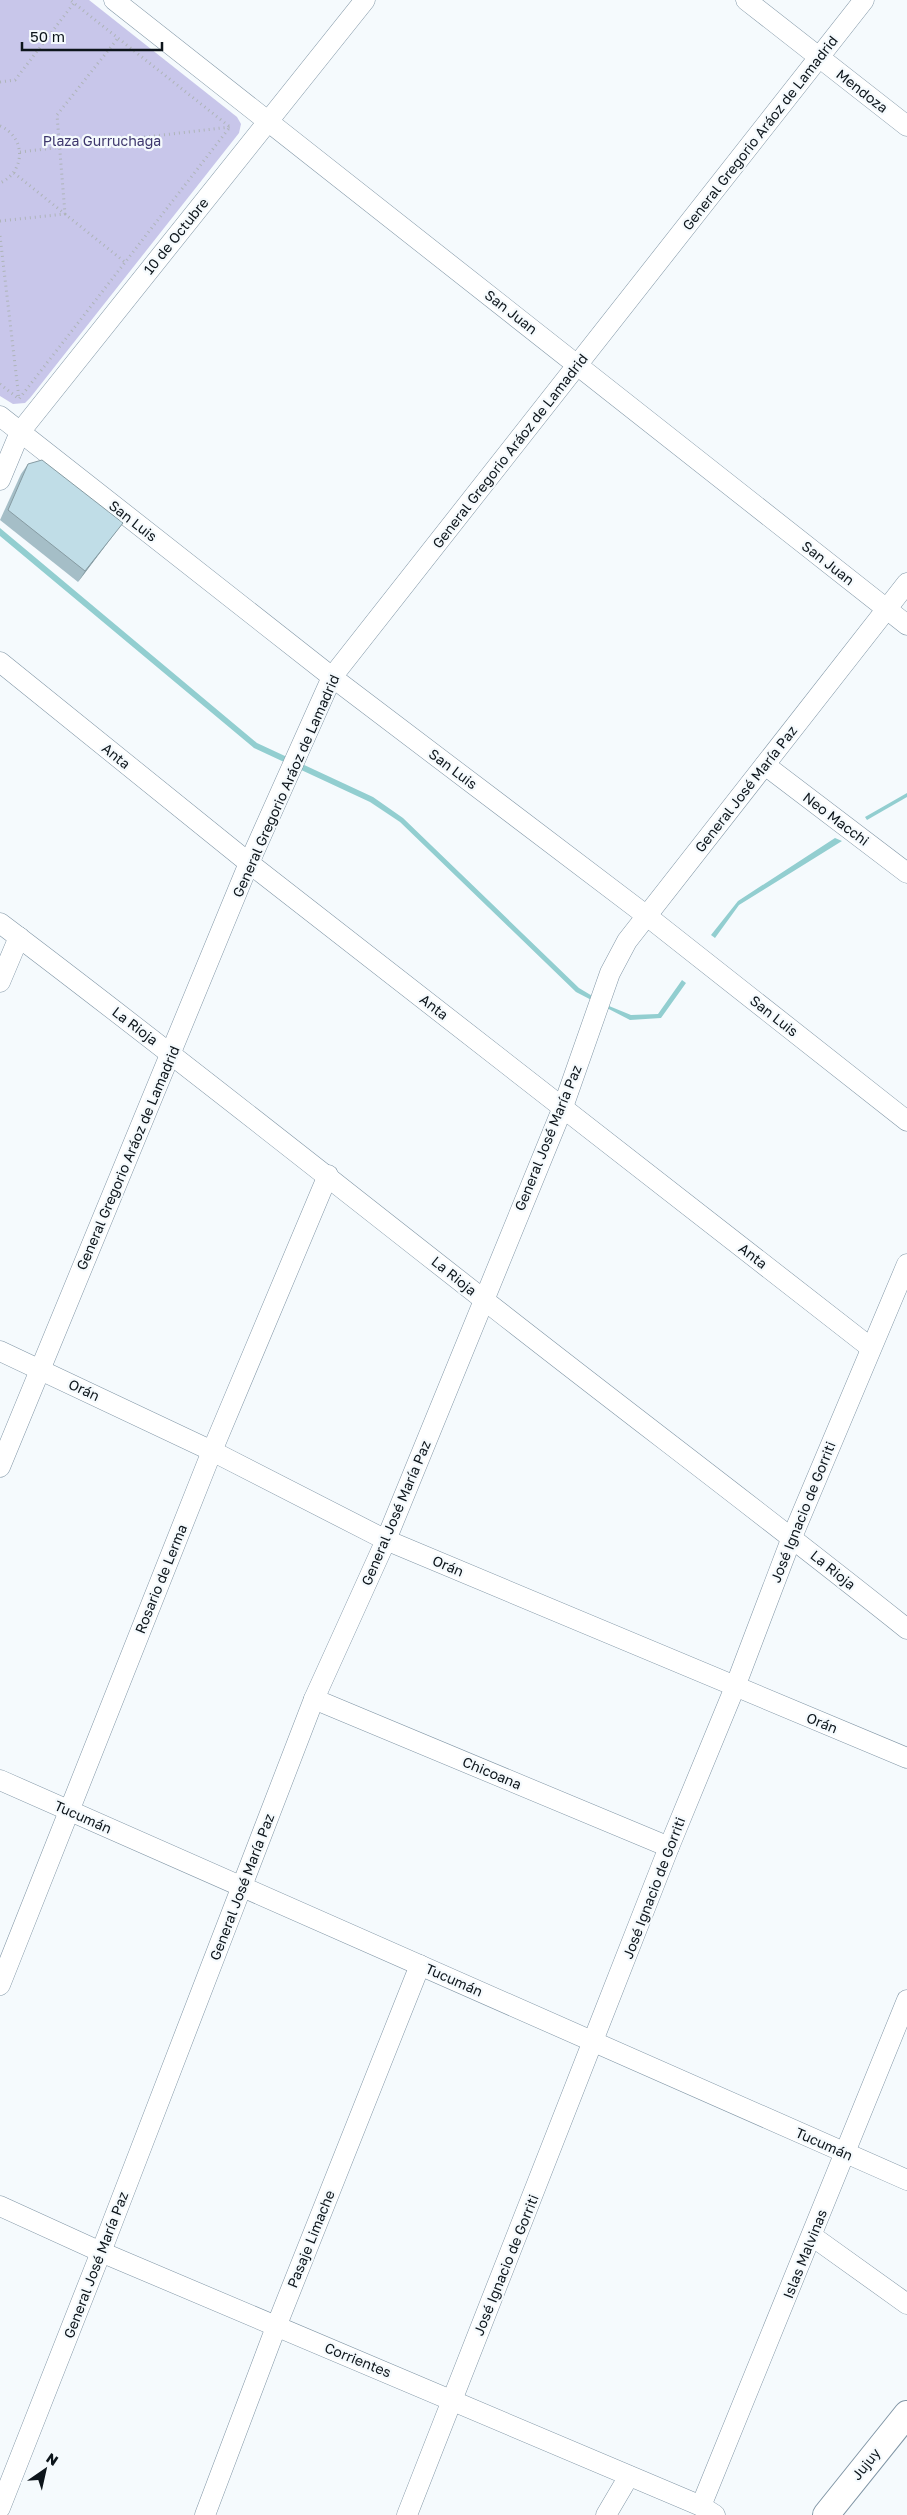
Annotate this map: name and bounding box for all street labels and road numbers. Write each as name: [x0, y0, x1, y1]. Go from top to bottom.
street label: General Gregorio Aráoz de Lamadrid: [678, 32, 841, 233]
street label: Mendoza: [833, 65, 892, 116]
street label: 10 de Octubre: [140, 194, 212, 277]
street label: San Juan: [482, 286, 541, 337]
street label: General Gregorio Aráoz de Lamadrid: [428, 350, 591, 551]
street label: San Luis: [106, 497, 161, 545]
street label: San Juan: [799, 537, 858, 588]
street label: General Gregorio Aráoz de Lamadrid: [229, 672, 343, 900]
street label: General José María Paz: [691, 722, 800, 855]
street label: Anta: [99, 739, 134, 772]
street label: San Luis: [426, 745, 481, 792]
street label: Neo Macchi: [800, 788, 873, 849]
street label: Anta: [417, 990, 452, 1023]
street label: San Luis: [747, 992, 802, 1040]
street label: La Rioja: [109, 1003, 162, 1048]
street label: General Gregorio Aráoz de Lamadrid: [72, 1043, 183, 1273]
street label: General José María Paz: [510, 1062, 585, 1213]
street label: Anta: [736, 1239, 771, 1272]
street label: La Rioja: [428, 1252, 480, 1299]
street label: Orán: [66, 1375, 102, 1404]
street label: General José María Paz: [357, 1438, 434, 1588]
street label: José Ignacio de Gorriti: [766, 1439, 839, 1585]
street label: Rosario de Lerma: [131, 1522, 190, 1636]
street label: La Rioja: [807, 1546, 859, 1593]
street label: Orán: [430, 1551, 466, 1580]
street label: Orán: [804, 1709, 840, 1736]
street label: Chicoana: [460, 1753, 524, 1793]
street label: Tucumán: [52, 1796, 114, 1837]
street label: General José María Paz: [206, 1811, 277, 1963]
street label: José Ignacio de Gorriti: [619, 1815, 688, 1961]
street label: Tucumán: [423, 1959, 485, 2000]
street label: Tucumán: [793, 2123, 855, 2164]
street label: Pasaje Limache: [283, 2187, 338, 2290]
street label: General José María Paz: [60, 2189, 131, 2341]
street label: José Ignacio de Gorriti: [469, 2192, 542, 2338]
street label: Islas Malvinas: [779, 2207, 830, 2301]
street label: Corrientes: [322, 2338, 394, 2381]
street label: Jujuy: [848, 2444, 884, 2483]

